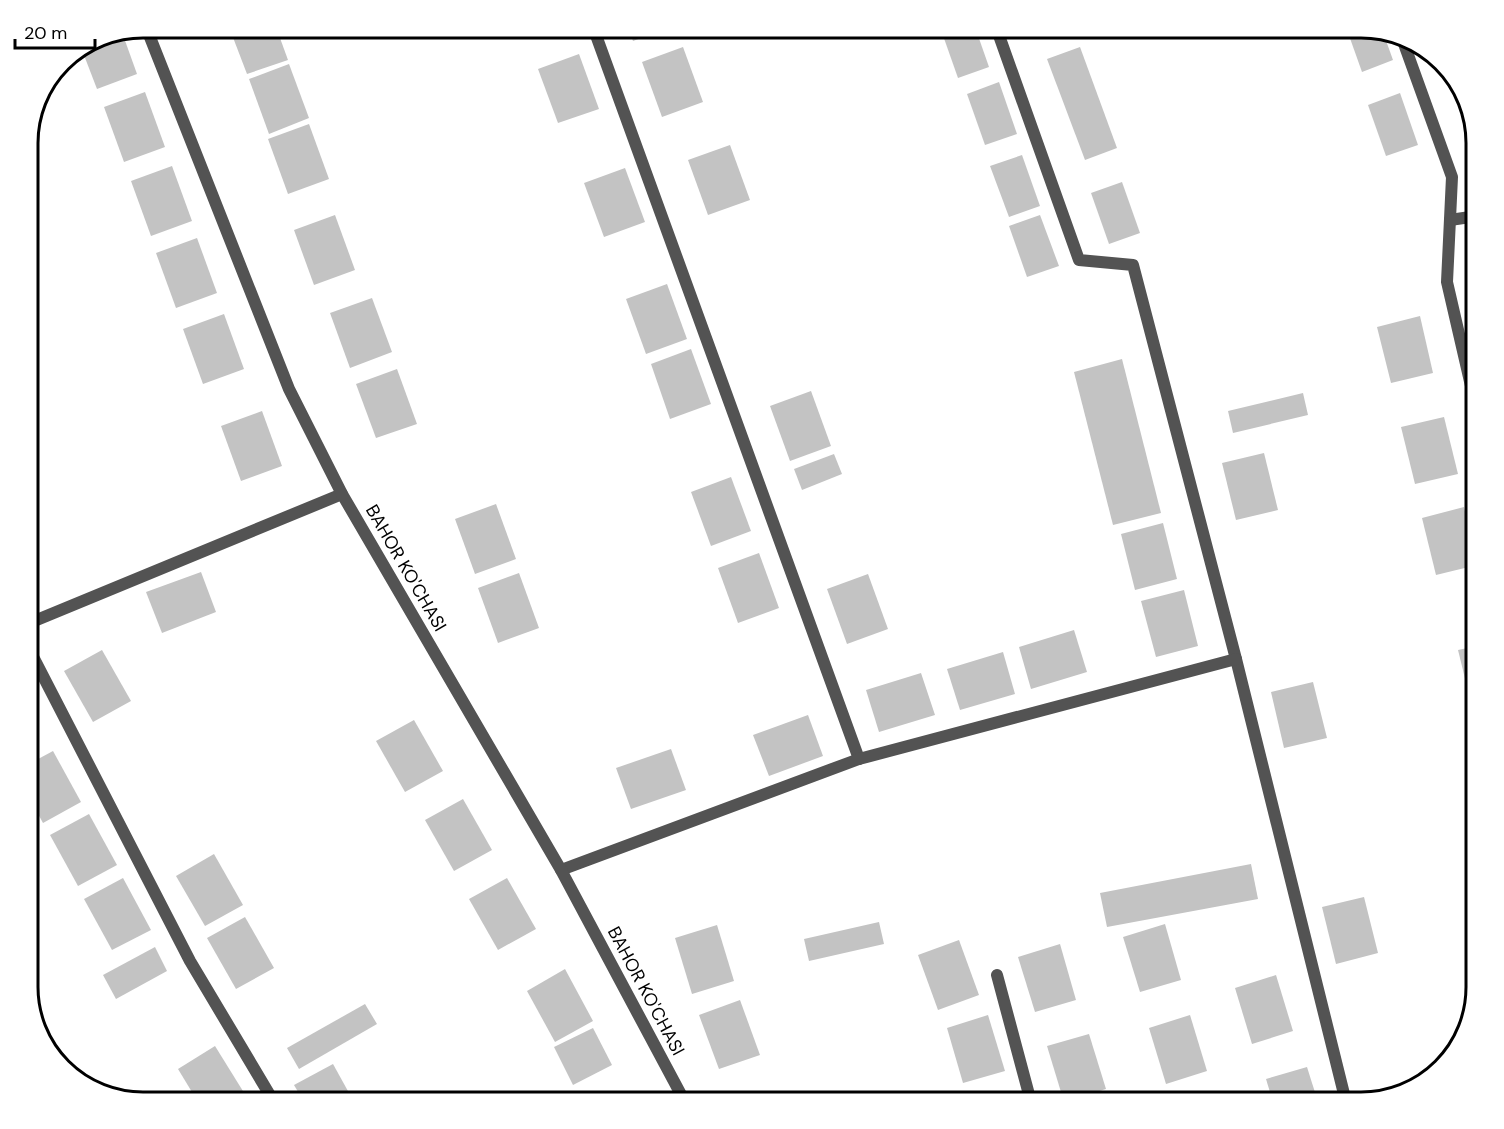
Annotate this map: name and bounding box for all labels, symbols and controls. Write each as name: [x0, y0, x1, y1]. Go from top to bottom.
scale bar: [15, 12, 94, 50]
text: 20 m: [24, 21, 67, 45]
street label: BAHOR KO'CHASI: [360, 500, 452, 636]
street label: BAHOR KO'CHASI: [602, 922, 690, 1060]

